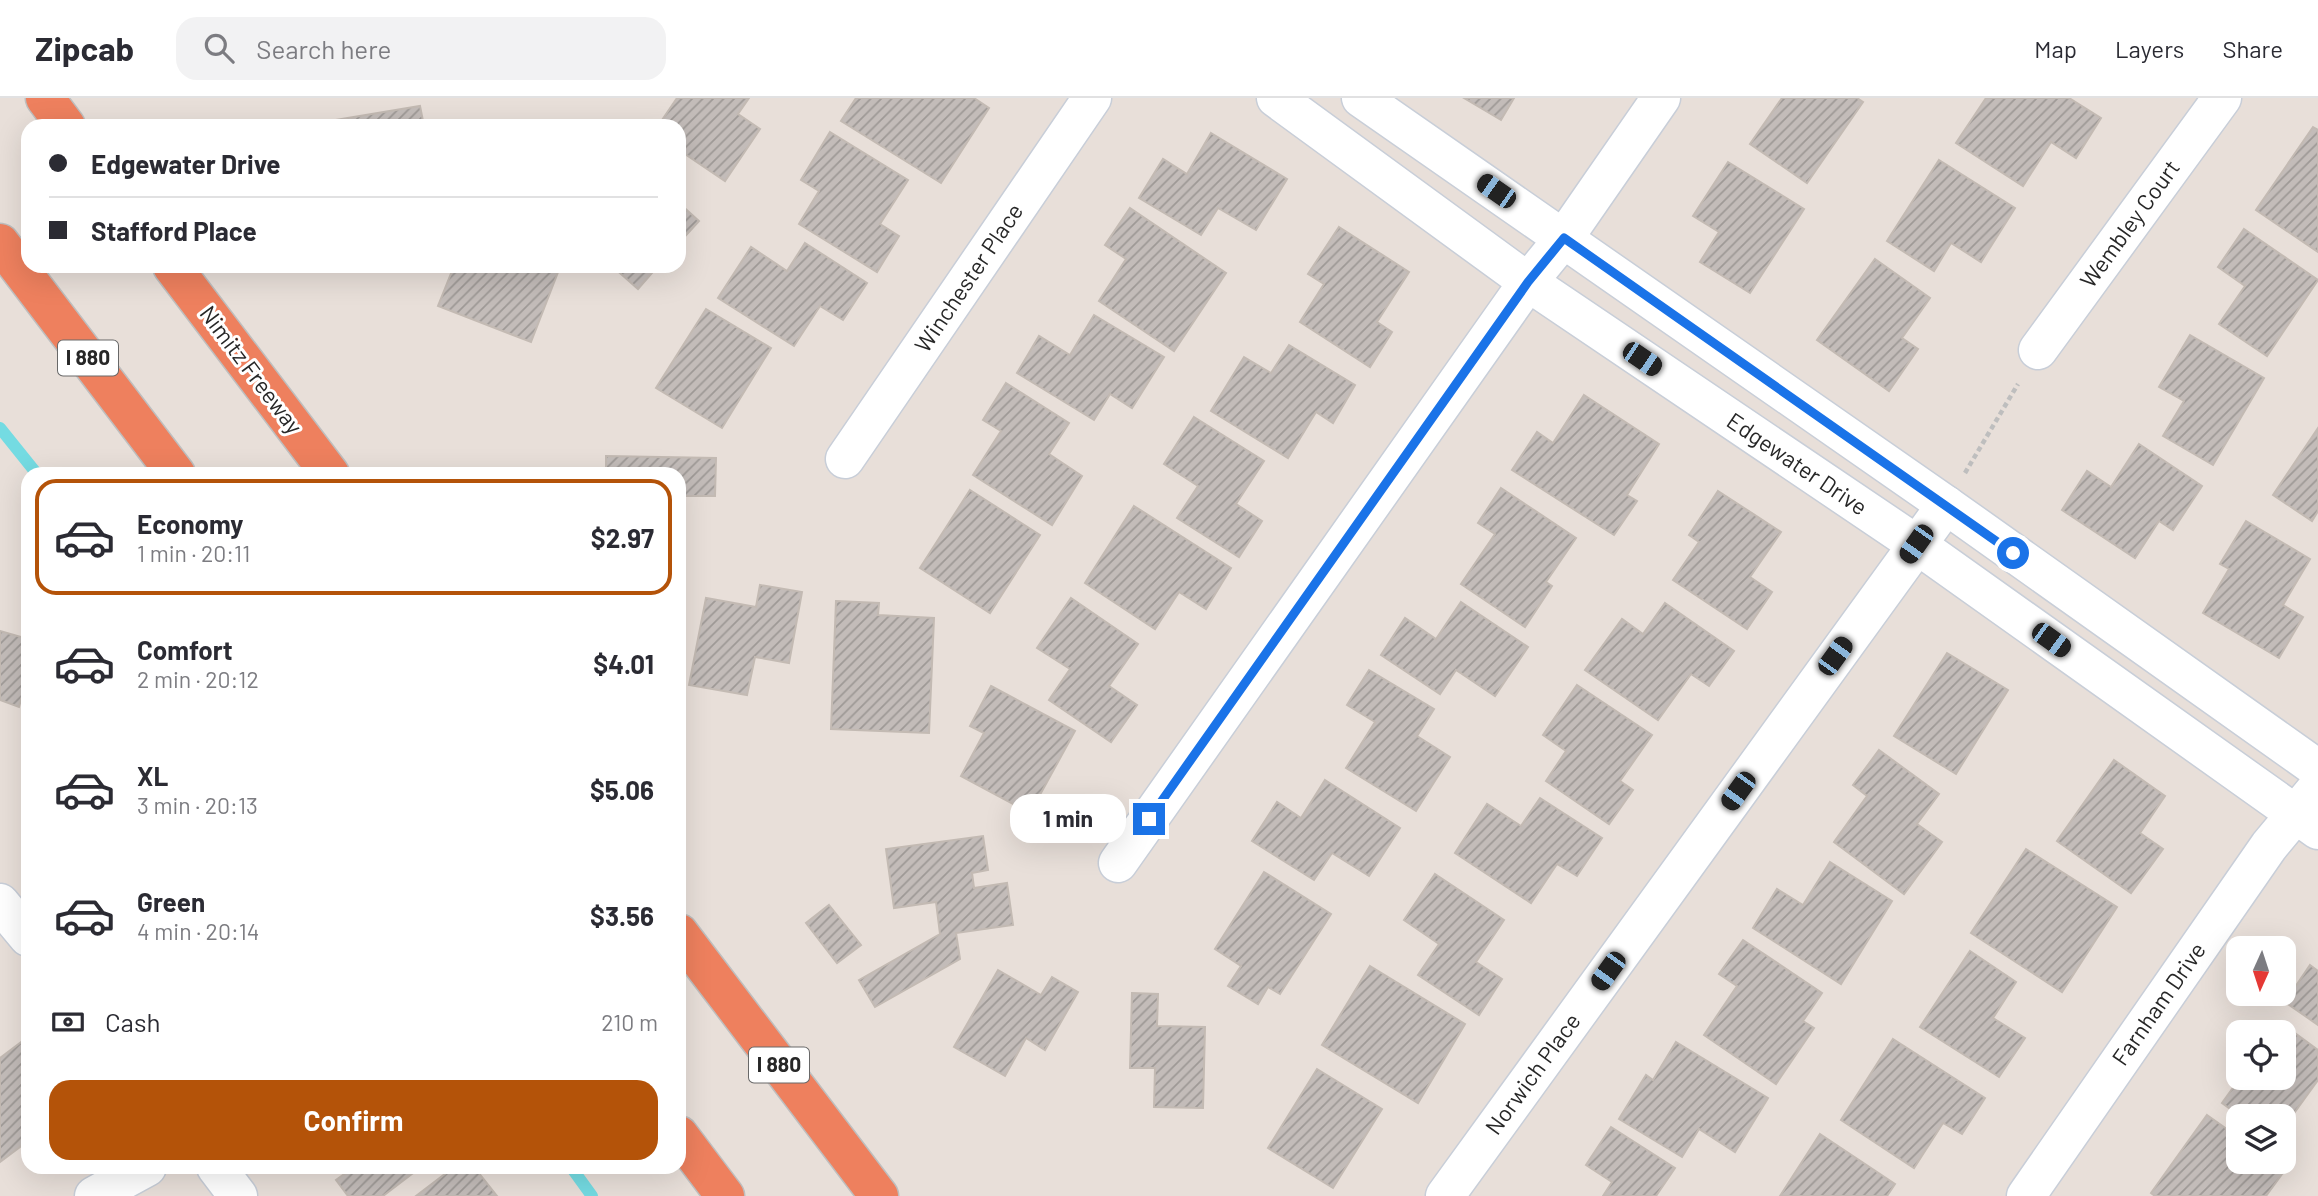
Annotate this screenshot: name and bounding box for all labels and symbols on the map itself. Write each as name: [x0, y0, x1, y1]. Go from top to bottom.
street label: Wembley Court: [2073, 154, 2185, 293]
car: [1473, 170, 1520, 212]
street label: Winchester Place: [908, 198, 1028, 357]
street label: Nimitz Freeway: [194, 300, 309, 439]
car: [1619, 339, 1666, 379]
road number: I 880: [58, 341, 118, 376]
street label: Edgewater Drive: [1722, 406, 1873, 520]
car: [1896, 521, 1937, 567]
route start: [1997, 537, 2029, 569]
car: [2028, 619, 2075, 661]
car: [1815, 633, 1856, 679]
car: [1718, 768, 1759, 814]
callout: 1 min: [1009, 794, 1124, 844]
route end: [1133, 803, 1165, 835]
street label: Farnham Drive: [2105, 936, 2211, 1070]
north arrow: [2226, 936, 2296, 1006]
car: [1588, 948, 1629, 994]
street label: Norwich Place: [1479, 1007, 1586, 1140]
road number: I 880: [749, 1048, 809, 1082]

